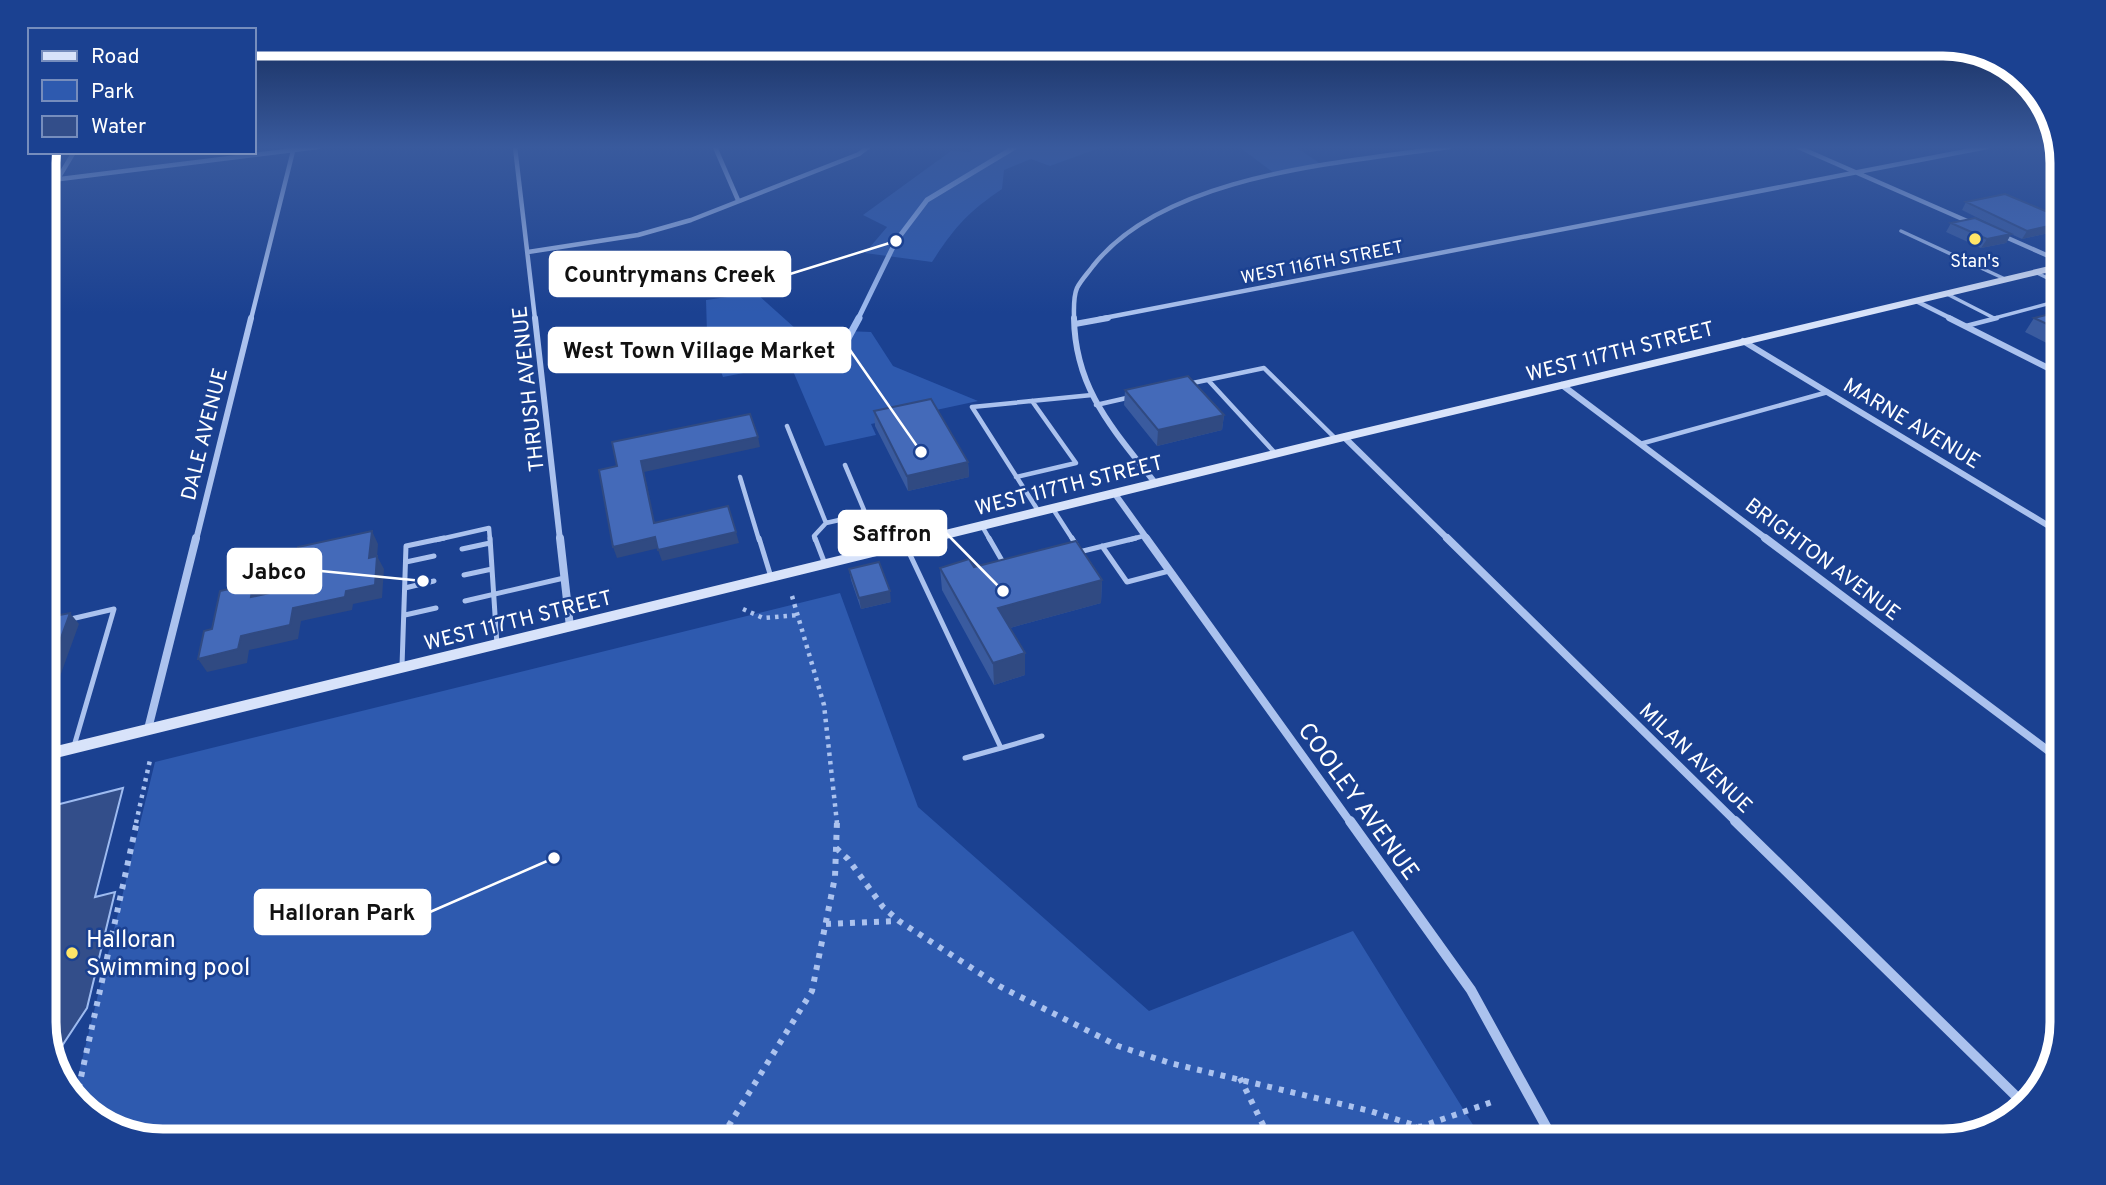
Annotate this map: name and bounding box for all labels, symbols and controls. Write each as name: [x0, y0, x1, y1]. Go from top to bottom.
legend: [28, 28, 256, 154]
text: Road: [91, 44, 140, 71]
text: Park: [91, 79, 134, 106]
text: Water: [91, 114, 146, 141]
marker: Stan's: [1967, 231, 1983, 247]
street label: WEST 116TH STREET: [1239, 236, 1406, 291]
place label: Stan's: [1950, 251, 2000, 274]
callout: Countrymans Creek: [550, 252, 790, 296]
text: Countrymans Creek: [564, 262, 776, 291]
street label: THRUSH AVENUE: [507, 305, 552, 473]
street label: WEST 117TH STREET: [1523, 316, 1717, 389]
callout: West Town Village Market: [549, 328, 850, 372]
text: West Town Village Market: [563, 338, 835, 367]
street label: DALE AVENUE: [176, 365, 235, 503]
street label: MARNE AVENUE: [1838, 373, 1985, 476]
street label: WEST 117TH STREET: [972, 450, 1166, 523]
street label: BRIGHTON AVENUE: [1739, 493, 1905, 628]
callout: Saffron: [839, 511, 946, 555]
text: Saffron: [852, 521, 932, 550]
callout: Jabco: [228, 549, 321, 593]
text: Jabco: [242, 559, 306, 588]
street label: WEST 117TH STREET: [421, 585, 615, 658]
street label: MILAN AVENUE: [1633, 698, 1757, 820]
street label: COOLEY AVENUE: [1290, 717, 1425, 887]
callout: Halloran Park: [255, 890, 430, 934]
text: Halloran Park: [269, 900, 415, 929]
place label: Halloran Swimming pool: [86, 926, 250, 984]
marker: Halloran Swimming pool: [64, 945, 80, 961]

